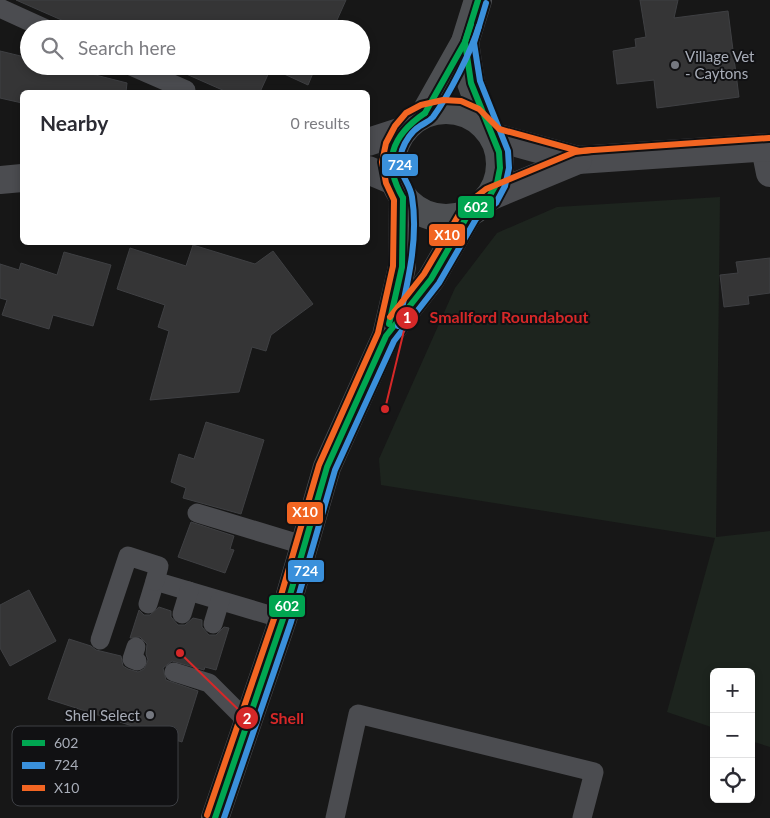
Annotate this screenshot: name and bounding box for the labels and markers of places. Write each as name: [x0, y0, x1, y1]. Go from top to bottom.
place label: Village Vet - Caytons: [685, 47, 755, 82]
marker: Village Vet - Caytons: [669, 59, 681, 71]
callout: Smallford Roundabout: [394, 302, 598, 333]
callout: Shell: [235, 703, 314, 734]
place label: Shell Select: [65, 706, 141, 724]
marker: Shell Select: [144, 709, 156, 721]

